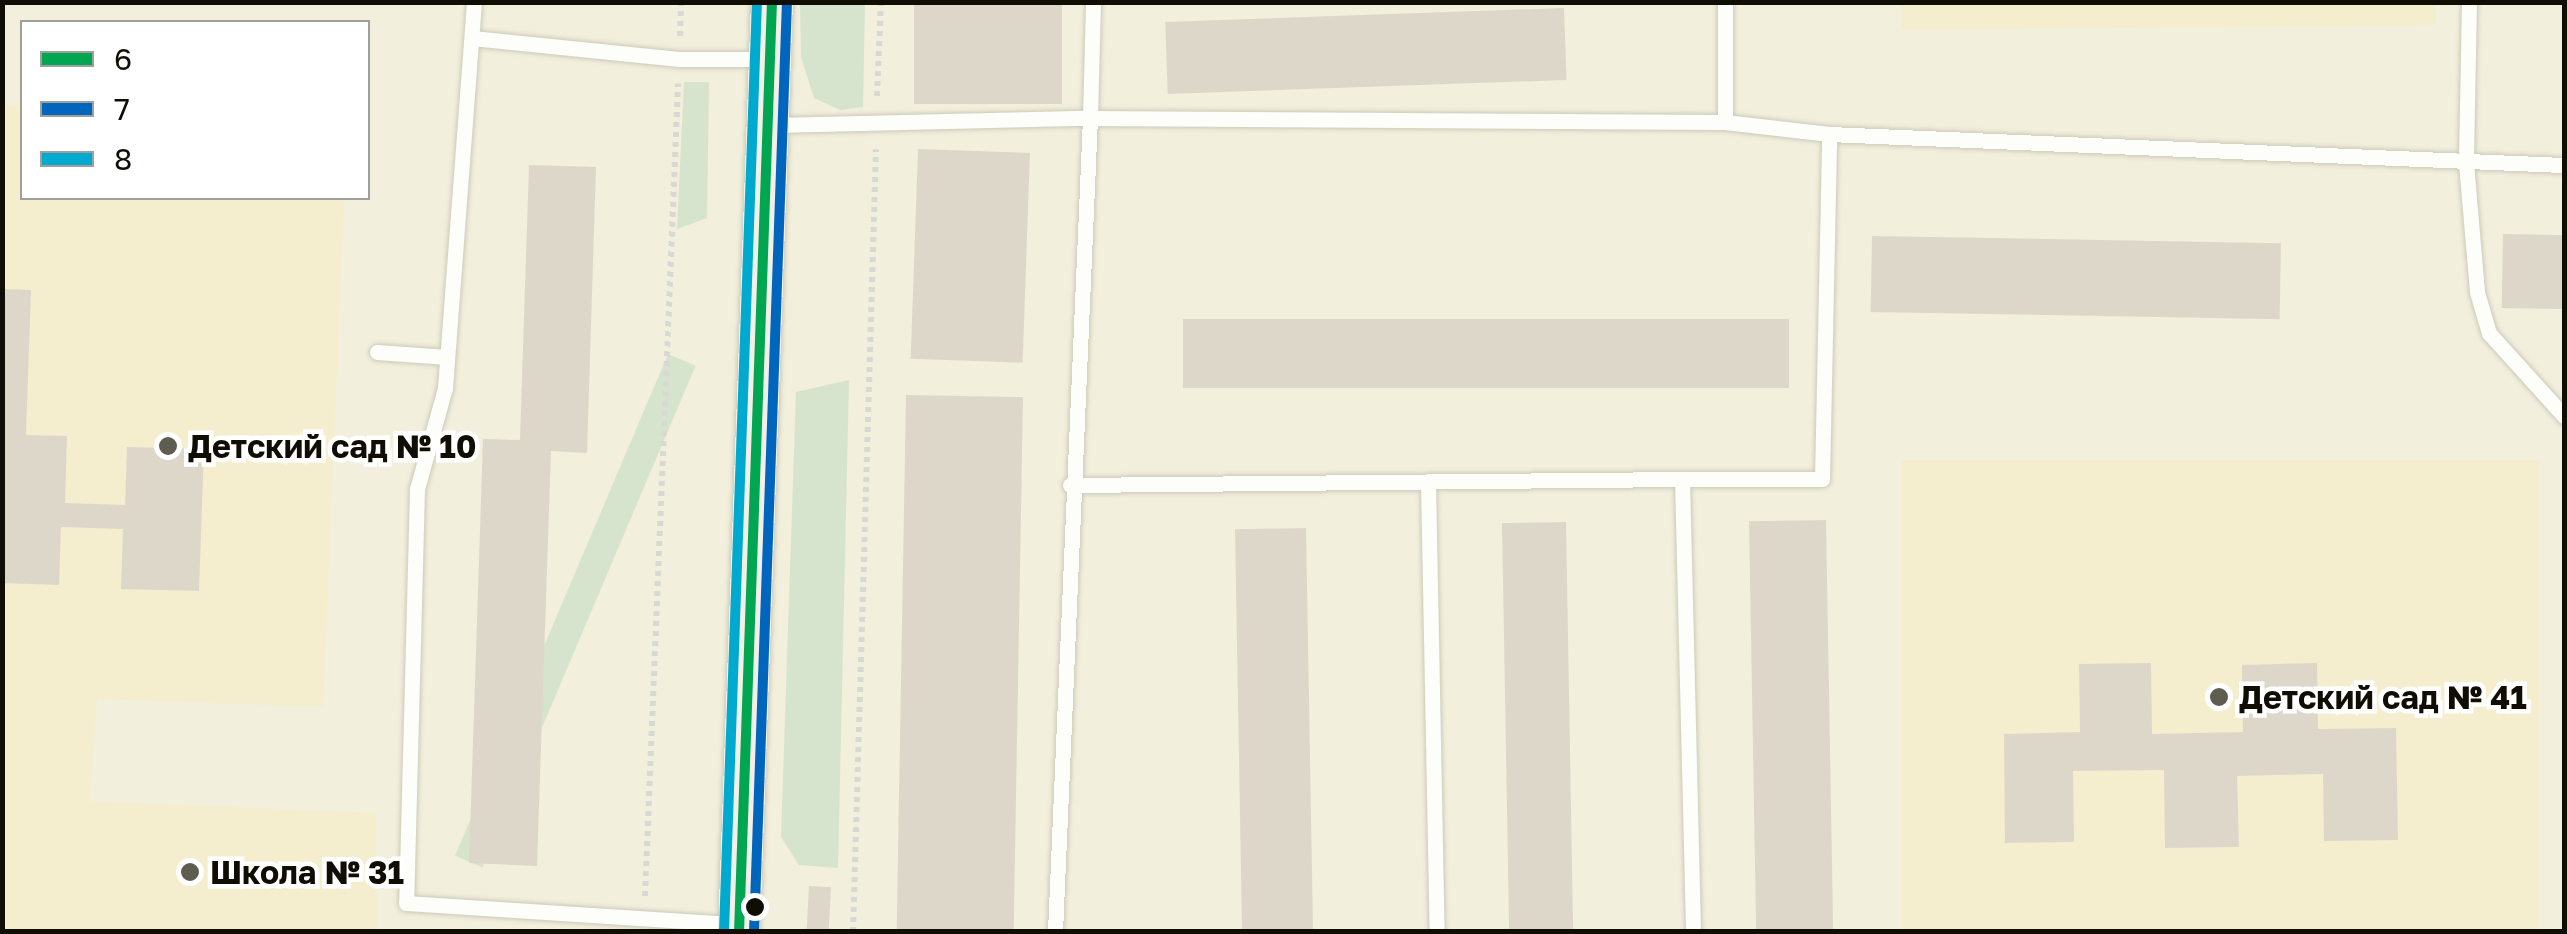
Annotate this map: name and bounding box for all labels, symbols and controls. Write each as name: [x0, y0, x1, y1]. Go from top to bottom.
legend: [20, 20, 370, 200]
text: 6: [114, 41, 132, 77]
text: 7: [114, 91, 130, 127]
text: 8: [114, 141, 132, 177]
place label: Детский сад № 10: [188, 427, 477, 465]
marker: Детский сад № 10: [157, 435, 179, 457]
place label: Детский сад № 41: [2239, 678, 2527, 716]
marker: Детский сад № 41: [2208, 686, 2230, 708]
place label: Школа № 31: [210, 853, 404, 891]
marker: Школа № 31: [179, 861, 201, 883]
unlabelled marker: [745, 897, 765, 917]

